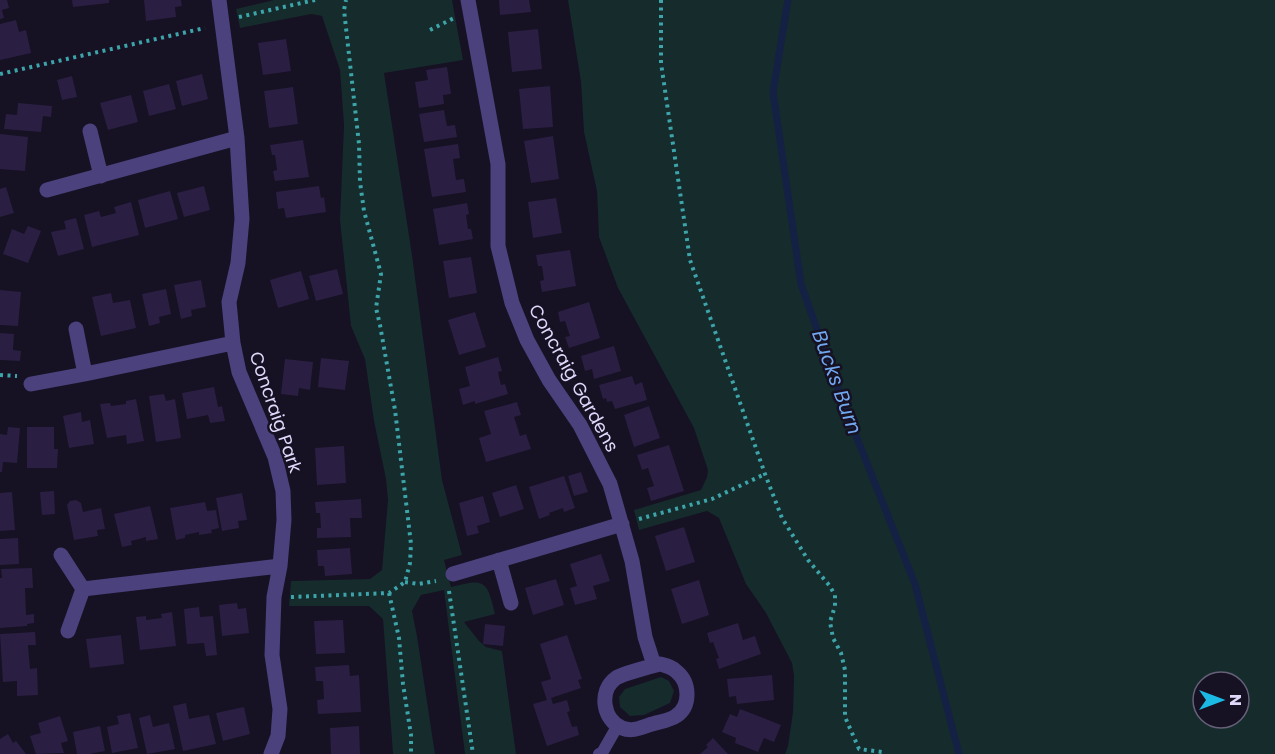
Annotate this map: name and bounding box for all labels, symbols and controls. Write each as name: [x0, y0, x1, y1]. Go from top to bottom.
street label: Concraig Gardens: [523, 300, 625, 456]
water label: Bucks Burn: [805, 326, 869, 438]
street label: Concraig Park: [244, 348, 309, 477]
north arrow: [1191, 670, 1251, 730]
text: N: [1224, 694, 1247, 706]

